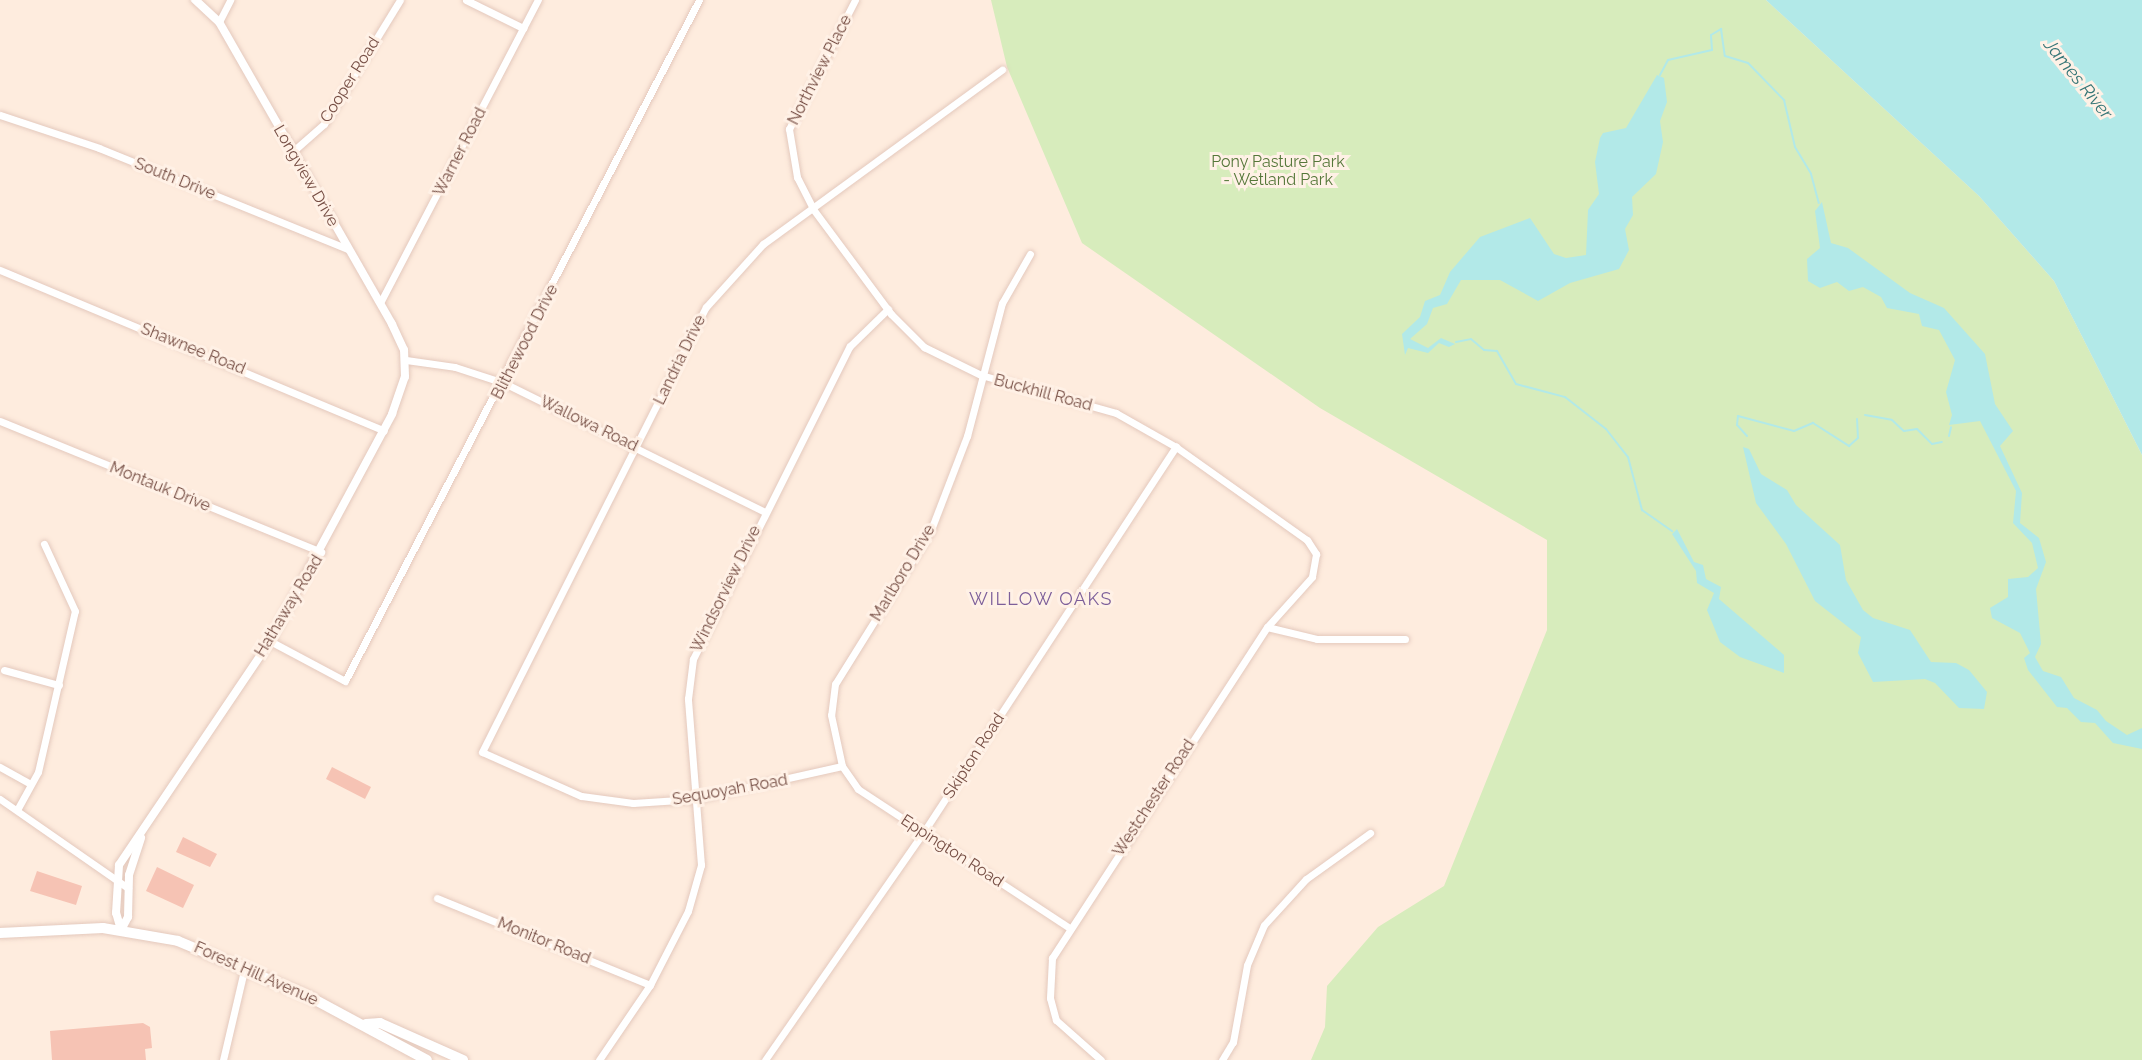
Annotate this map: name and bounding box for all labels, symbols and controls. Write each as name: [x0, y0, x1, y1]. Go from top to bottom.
street label: Northview Place: [784, 12, 856, 128]
street label: Cooper Road: [316, 34, 384, 126]
water label: James River: [2039, 35, 2117, 123]
street label: Warner Road: [429, 104, 491, 200]
street label: Longview Drive: [269, 122, 343, 230]
park label: Pony Pasture Park - Wetland Park: [1211, 152, 1345, 190]
street label: South Drive: [132, 154, 218, 204]
street label: Blithewood Drive: [488, 281, 562, 403]
street label: Landria Drive: [650, 312, 710, 408]
street label: Shawnee Road: [138, 319, 248, 379]
street label: Buckhill Road: [992, 371, 1094, 415]
street label: Wallowa Road: [537, 392, 641, 456]
street label: Montauk Drive: [107, 458, 213, 516]
street label: Marlboro Drive: [867, 521, 939, 625]
street label: Windsorview Drive: [687, 522, 765, 656]
street label: Hathaway Road: [251, 551, 327, 661]
district label: WILLOW OAKS: [969, 588, 1113, 610]
street label: Skipton Road: [939, 710, 1009, 802]
street label: Westchester Road: [1109, 736, 1199, 860]
street label: Sequoyah Road: [671, 770, 789, 810]
street label: Eppington Road: [897, 811, 1007, 891]
street label: Monitor Road: [494, 914, 594, 968]
street label: Forest Hill Avenue: [191, 938, 321, 1010]

